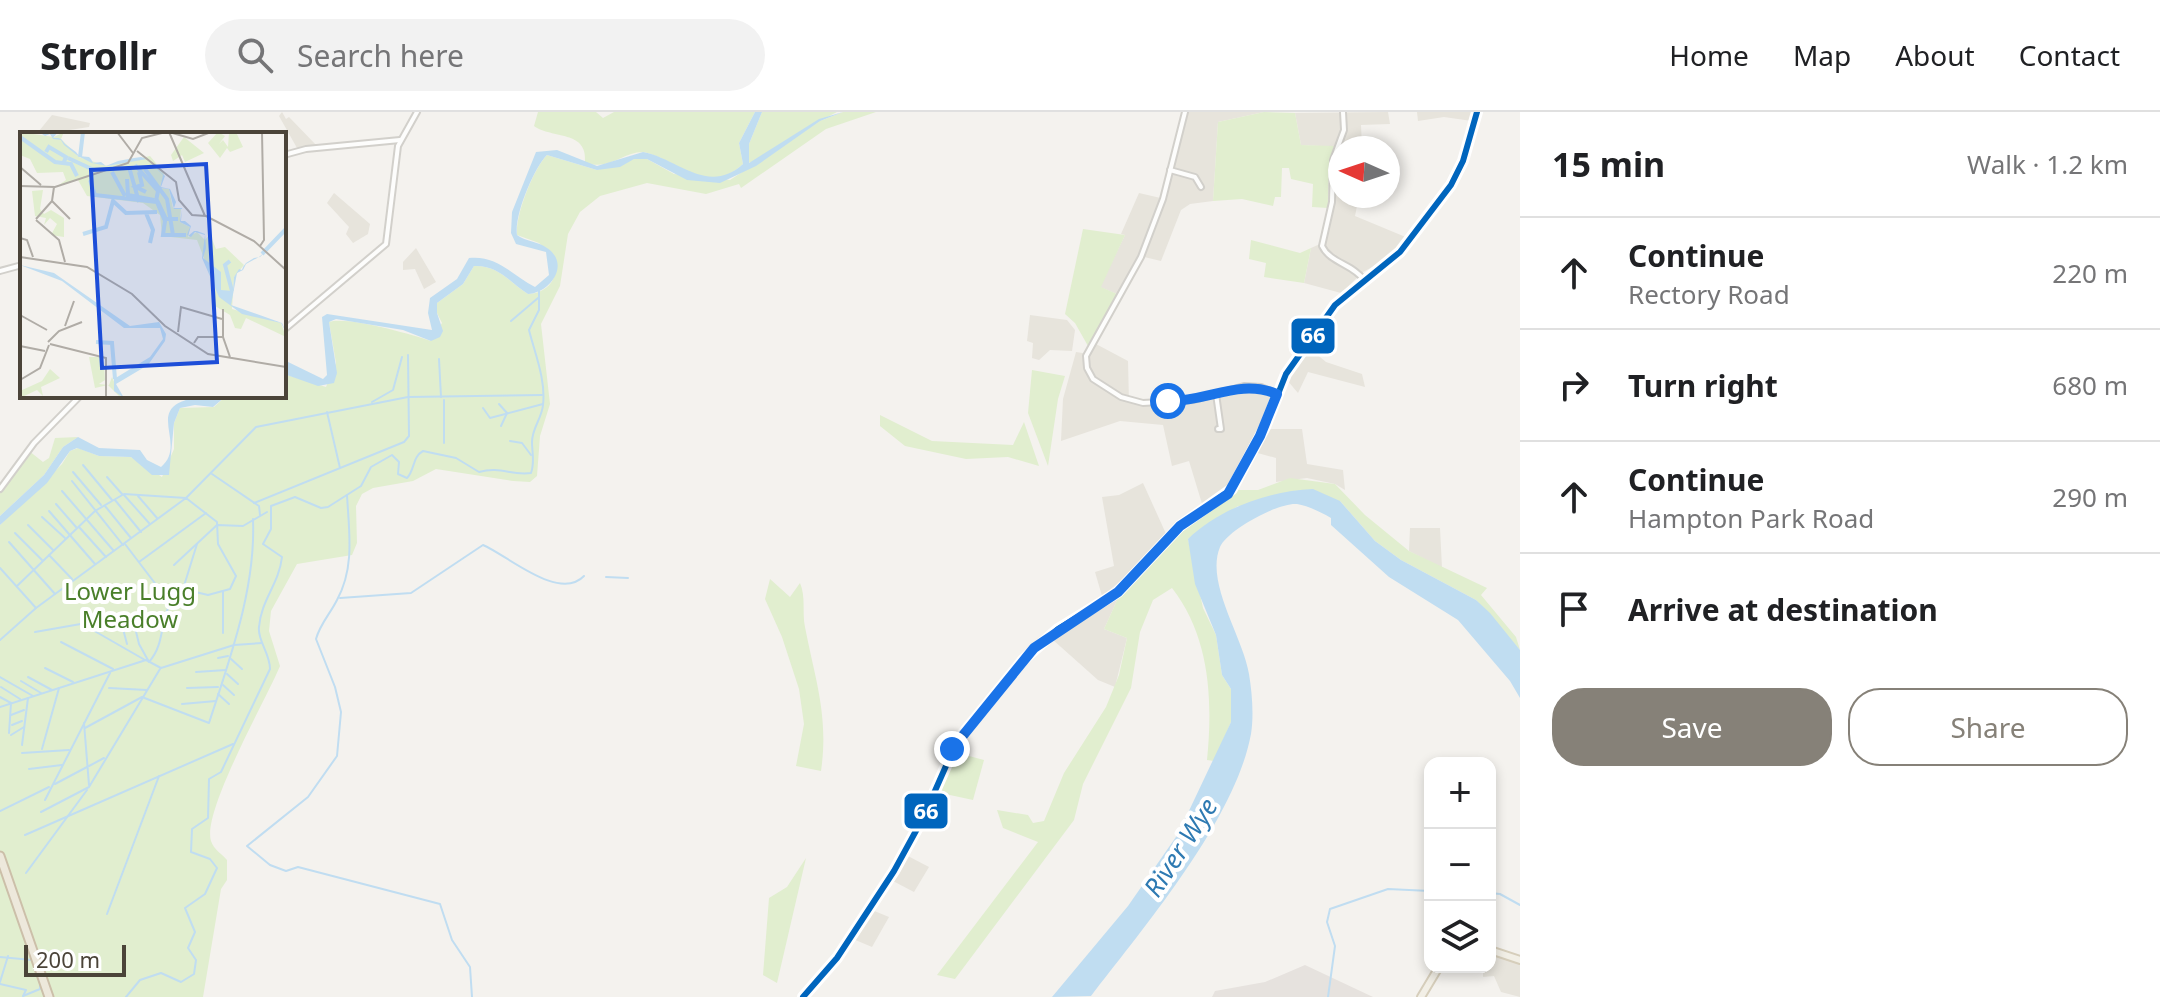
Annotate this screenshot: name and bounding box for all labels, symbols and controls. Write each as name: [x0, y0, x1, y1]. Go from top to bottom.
search box: [205, 19, 765, 91]
text: Strollr: [40, 29, 157, 81]
icon: search: [233, 33, 277, 77]
text: Search here: [297, 35, 464, 76]
text: Home: [1669, 36, 1749, 74]
text: Map: [1793, 36, 1851, 74]
text: About: [1895, 36, 1975, 74]
text: Contact: [2019, 36, 2120, 74]
inset map: [20, 132, 286, 398]
north arrow: [1328, 136, 1400, 208]
text: 15 min: [1552, 141, 1665, 187]
text: Walk · 1.2 km: [1967, 146, 2128, 182]
text: Continue: [1628, 235, 1764, 276]
icon: ahead: [1552, 251, 1596, 295]
text: 220 m: [2052, 255, 2128, 291]
text: Rectory Road: [1628, 276, 1790, 312]
line badge: 66: [1290, 317, 1336, 355]
text: 66: [1300, 319, 1326, 349]
icon: right: [1552, 363, 1596, 407]
text: Turn right: [1628, 365, 1778, 406]
text: 680 m: [2052, 367, 2128, 403]
route start: [1150, 383, 1186, 419]
text: Continue: [1628, 459, 1764, 500]
icon: ahead: [1552, 475, 1596, 519]
text: 290 m: [2052, 479, 2128, 515]
text: Hampton Park Road: [1628, 500, 1874, 536]
park label: Lower Lugg Meadow: [64, 574, 196, 635]
icon: arrive: [1552, 587, 1596, 631]
text: Arrive at destination: [1628, 589, 1938, 630]
button: Save: [1552, 688, 1832, 766]
button: Share: [1848, 688, 2128, 766]
route end: [934, 731, 970, 767]
map controls: [1424, 757, 1496, 973]
button: +: [1424, 757, 1496, 829]
water label: River Wye: [1135, 791, 1225, 903]
line badge: 66: [903, 792, 949, 830]
text: 66: [913, 795, 939, 825]
button: −: [1424, 829, 1496, 901]
button: layers: [1424, 901, 1496, 973]
scale bar: [24, 941, 126, 977]
text: 200 m: [36, 944, 100, 974]

